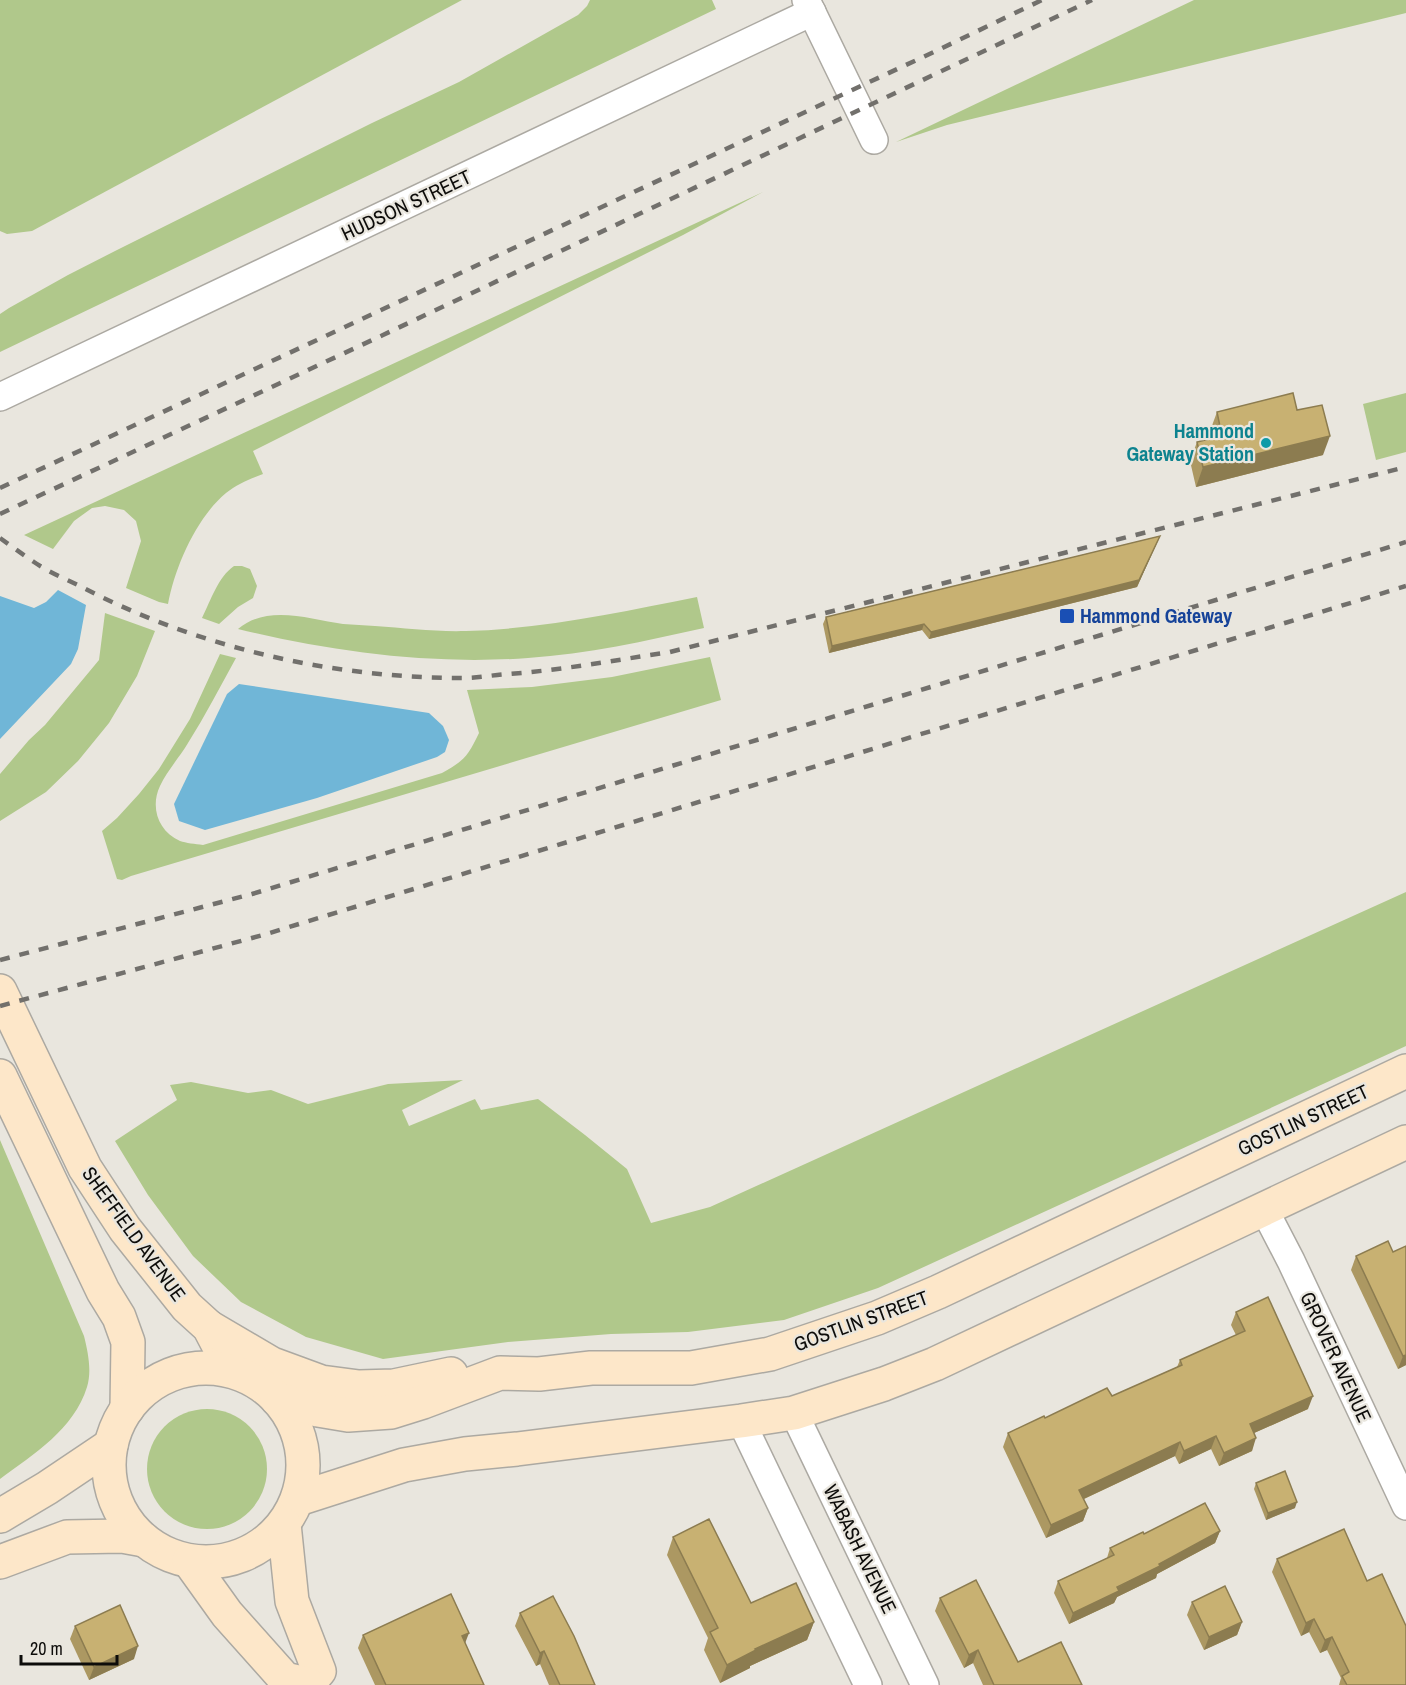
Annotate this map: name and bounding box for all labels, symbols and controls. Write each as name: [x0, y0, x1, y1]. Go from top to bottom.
street label: HUDSON STREET: [336, 163, 475, 246]
place label: Hammond Gateway Station: [1126, 417, 1254, 467]
marker: Hammond Gateway Station: [1259, 436, 1273, 450]
place label: Hammond Gateway: [1080, 602, 1233, 629]
marker: Hammond Gateway: [1058, 607, 1076, 625]
street label: GOSTLIN STREET: [1233, 1077, 1373, 1162]
street label: SHEFFIELD AVENUE: [76, 1161, 192, 1306]
street label: GOSTLIN STREET: [790, 1284, 932, 1357]
street label: GROVER AVENUE: [1294, 1287, 1378, 1426]
street label: WABASH AVENUE: [818, 1480, 903, 1618]
scale bar: [21, 1628, 117, 1666]
text: 20 m: [30, 1636, 63, 1661]

